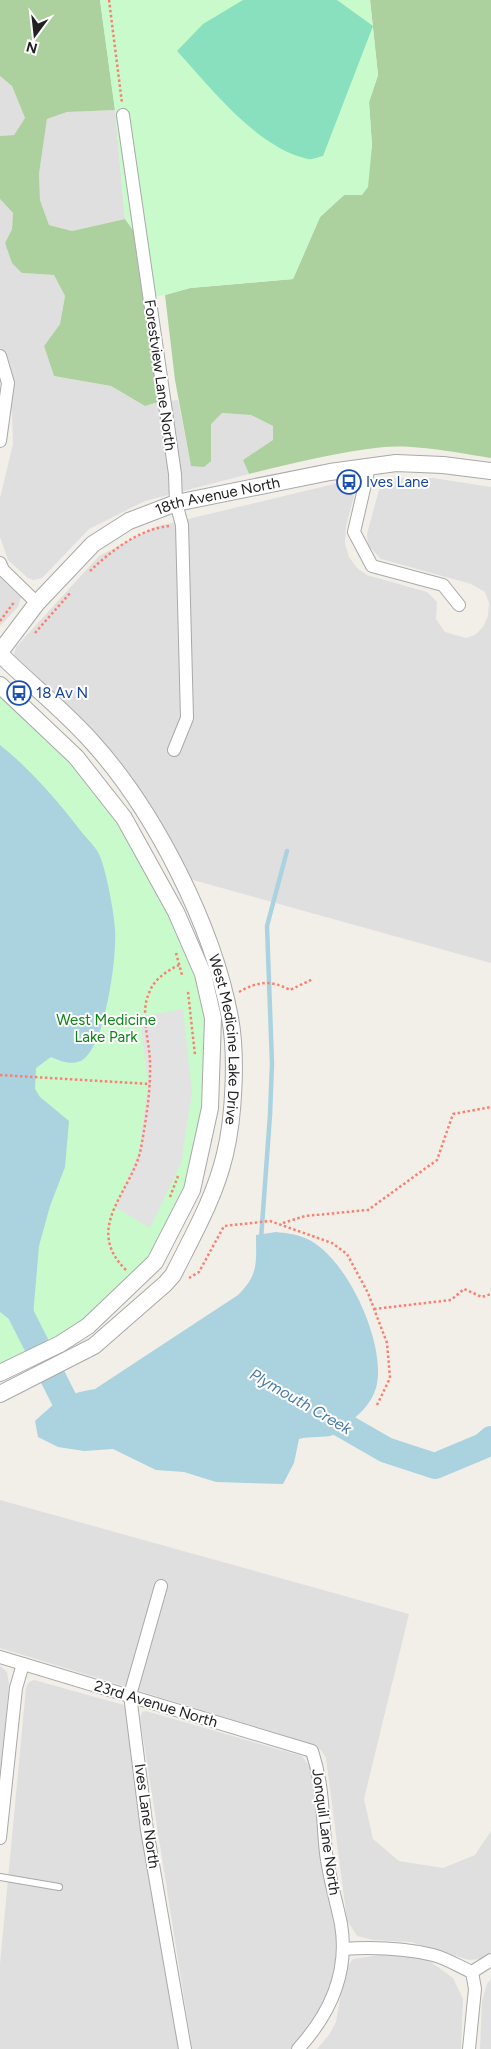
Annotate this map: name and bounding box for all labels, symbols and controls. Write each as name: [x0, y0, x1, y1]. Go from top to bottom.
north arrow: [10, 10, 60, 60]
text: N: [24, 37, 39, 57]
street label: Forestview Lane North: [140, 298, 180, 452]
bus stop icon: Ives Lane: [336, 469, 362, 495]
street label: 18th Avenue North: [153, 473, 281, 519]
place label: Ives Lane: [366, 473, 429, 491]
bus stop icon: 18 Av N: [6, 680, 32, 706]
place label: 18 Av N: [36, 684, 88, 702]
street label: West Medicine Lake Drive: [205, 952, 243, 1126]
park label: West Medicine Lake Park: [56, 1011, 156, 1046]
water label: Plymouth Creek: [246, 1365, 356, 1439]
street label: 23rd Avenue North: [92, 1677, 220, 1731]
street label: Ives Lane North: [131, 1762, 163, 1870]
street label: Jonquil Lane North: [308, 1768, 344, 1896]

